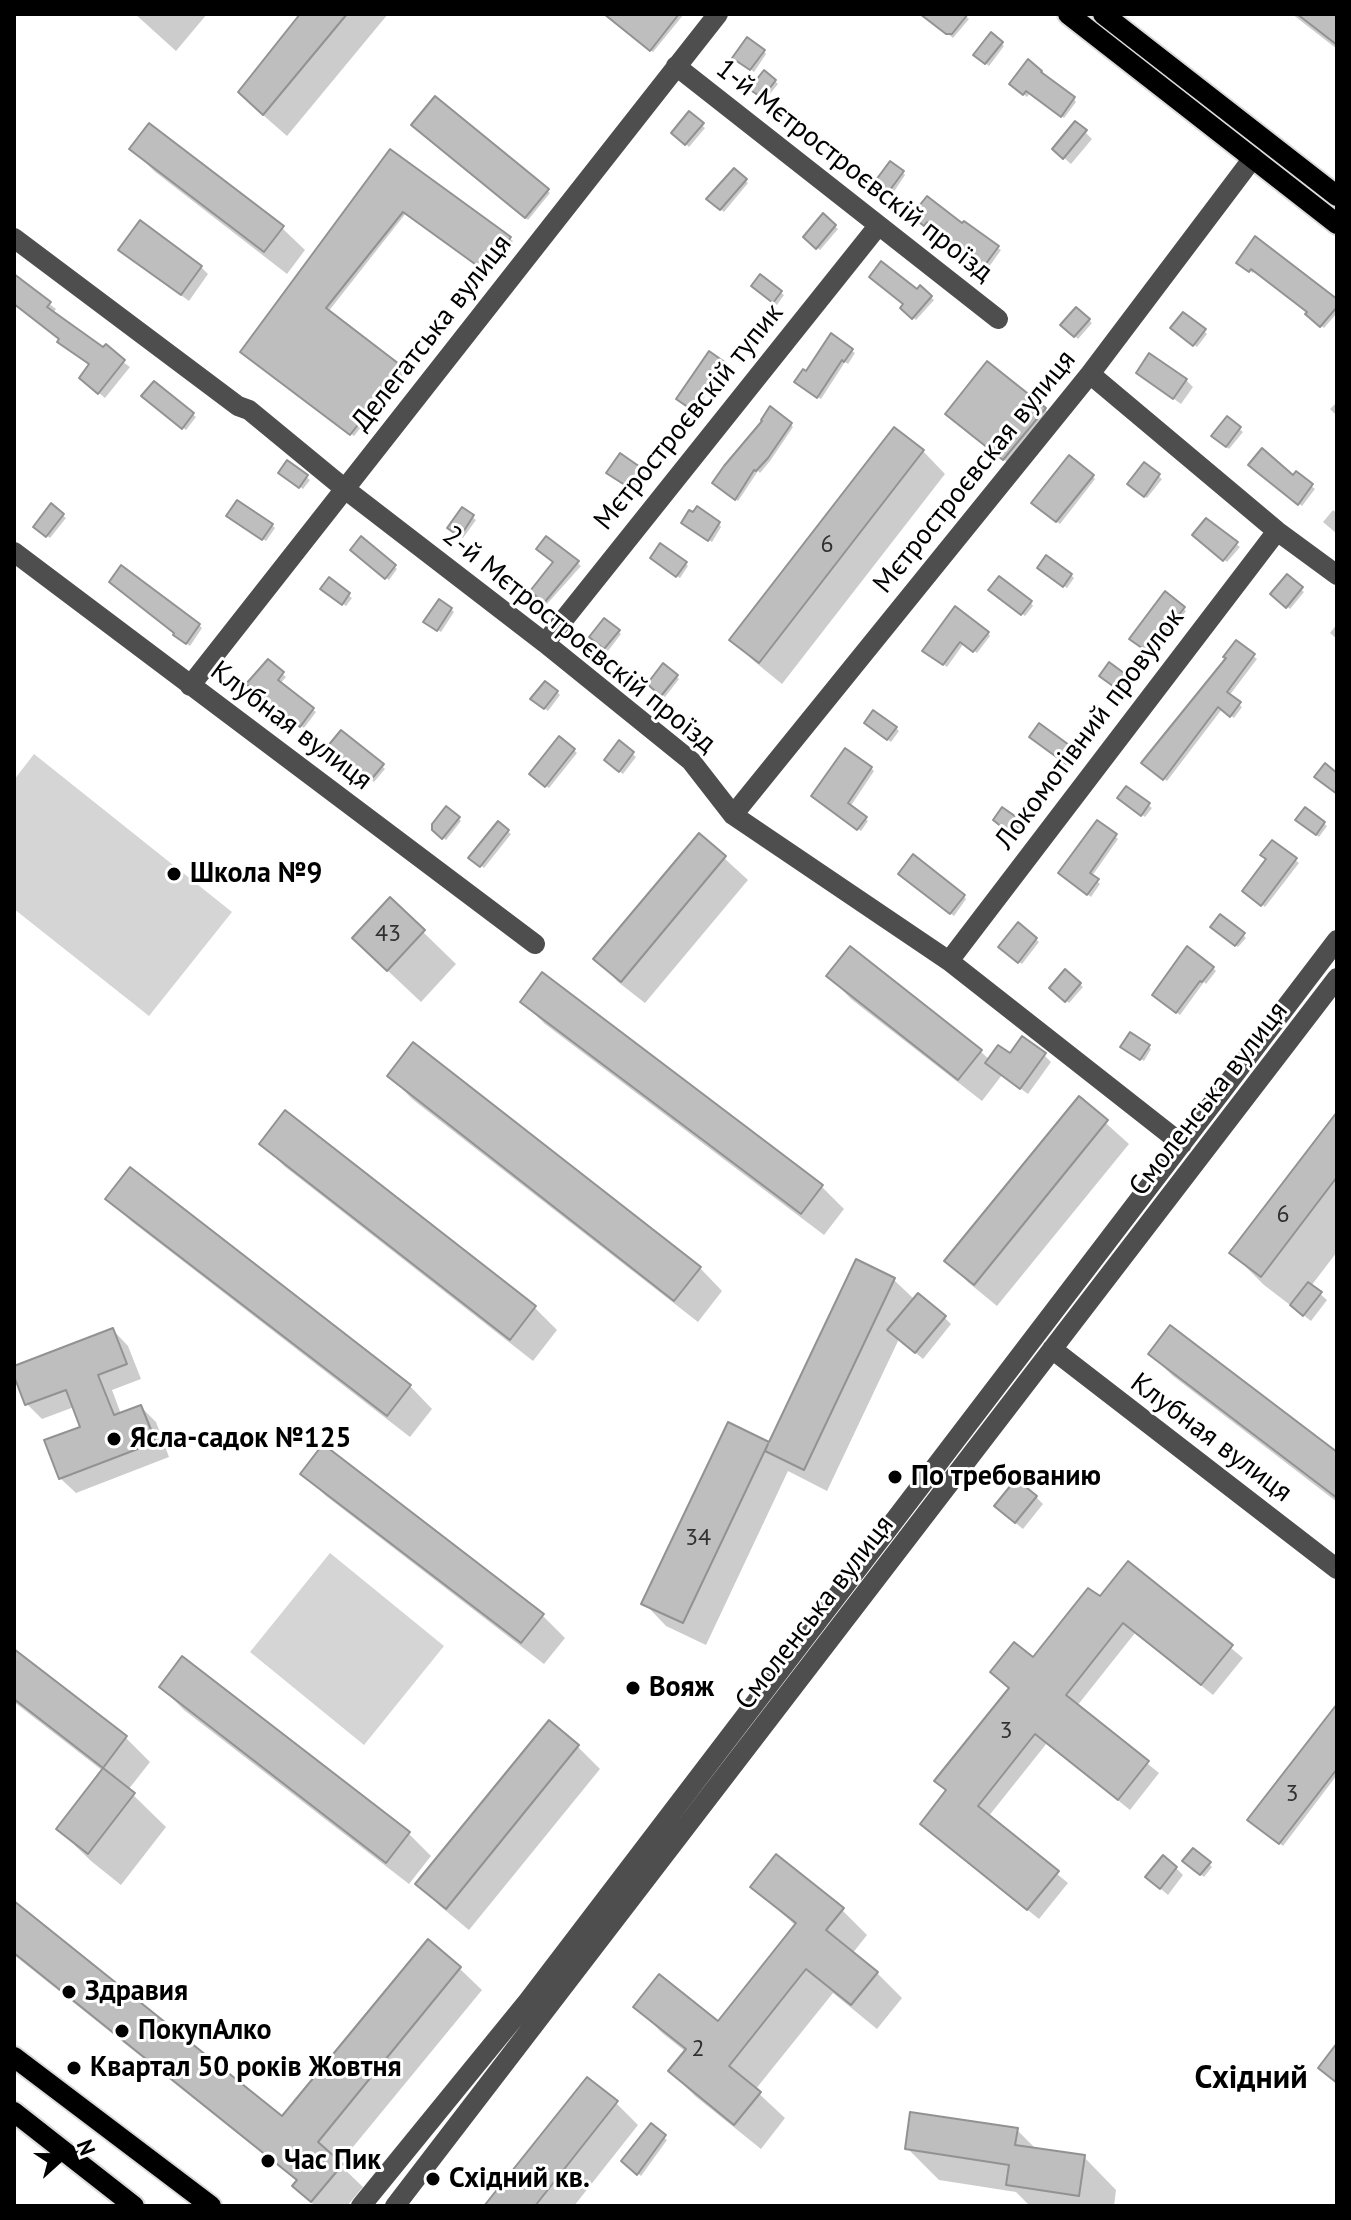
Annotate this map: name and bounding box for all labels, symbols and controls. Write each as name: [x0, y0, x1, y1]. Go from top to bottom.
street label: 1-й Мєтростроєвскій проїзд: [709, 52, 999, 290]
street label: Делегатська вулиця: [345, 228, 519, 438]
street label: Мєтростроєвскій тупик: [587, 297, 791, 537]
street label: Мєтростроєвская вулиця: [867, 344, 1083, 600]
street label: 2-й Мєтростроєвскій проїзд: [435, 519, 723, 761]
house number: 6: [820, 531, 834, 559]
street label: Локомотівний провулок: [988, 602, 1192, 856]
street label: Клубная вулиця: [204, 654, 378, 798]
place label: Школа №9: [190, 857, 322, 891]
marker: Школа №9: [165, 865, 183, 883]
house number: 43: [375, 920, 401, 948]
street label: Смоленська вулиця: [1123, 995, 1295, 1203]
house number: 6: [1276, 1201, 1290, 1229]
street label: Клубная вулиця: [1124, 1366, 1298, 1510]
place label: Ясла-садок №125: [130, 1422, 351, 1456]
marker: Ясла-садок №125: [105, 1430, 123, 1448]
place label: По требованию: [911, 1460, 1101, 1494]
marker: По требованию: [886, 1468, 904, 1486]
street label: Смоленська вулиця: [729, 1509, 901, 1717]
house number: 34: [685, 1524, 711, 1552]
place label: Вояж: [649, 1671, 714, 1705]
marker: Вояж: [624, 1679, 642, 1697]
house number: 3: [999, 1717, 1013, 1745]
house number: 3: [1285, 1780, 1299, 1808]
place label: Здравия: [85, 1975, 188, 2009]
marker: Здравия: [60, 1983, 78, 2001]
place label: ПокупАлко: [138, 2014, 271, 2048]
marker: ПокупАлко: [113, 2022, 131, 2040]
house number: 2: [691, 2035, 705, 2063]
place label: Квартал 50 років Жовтня: [90, 2051, 401, 2085]
marker: Квартал 50 років Жовтня: [65, 2059, 83, 2077]
district label: Східний: [1194, 2060, 1308, 2098]
north arrow: [24, 2116, 104, 2196]
text: N: [71, 2136, 102, 2159]
place label: Час Пик: [284, 2144, 381, 2178]
marker: Час Пик: [259, 2152, 277, 2170]
place label: Східний кв.: [449, 2162, 590, 2196]
marker: Східний кв.: [424, 2170, 442, 2188]

